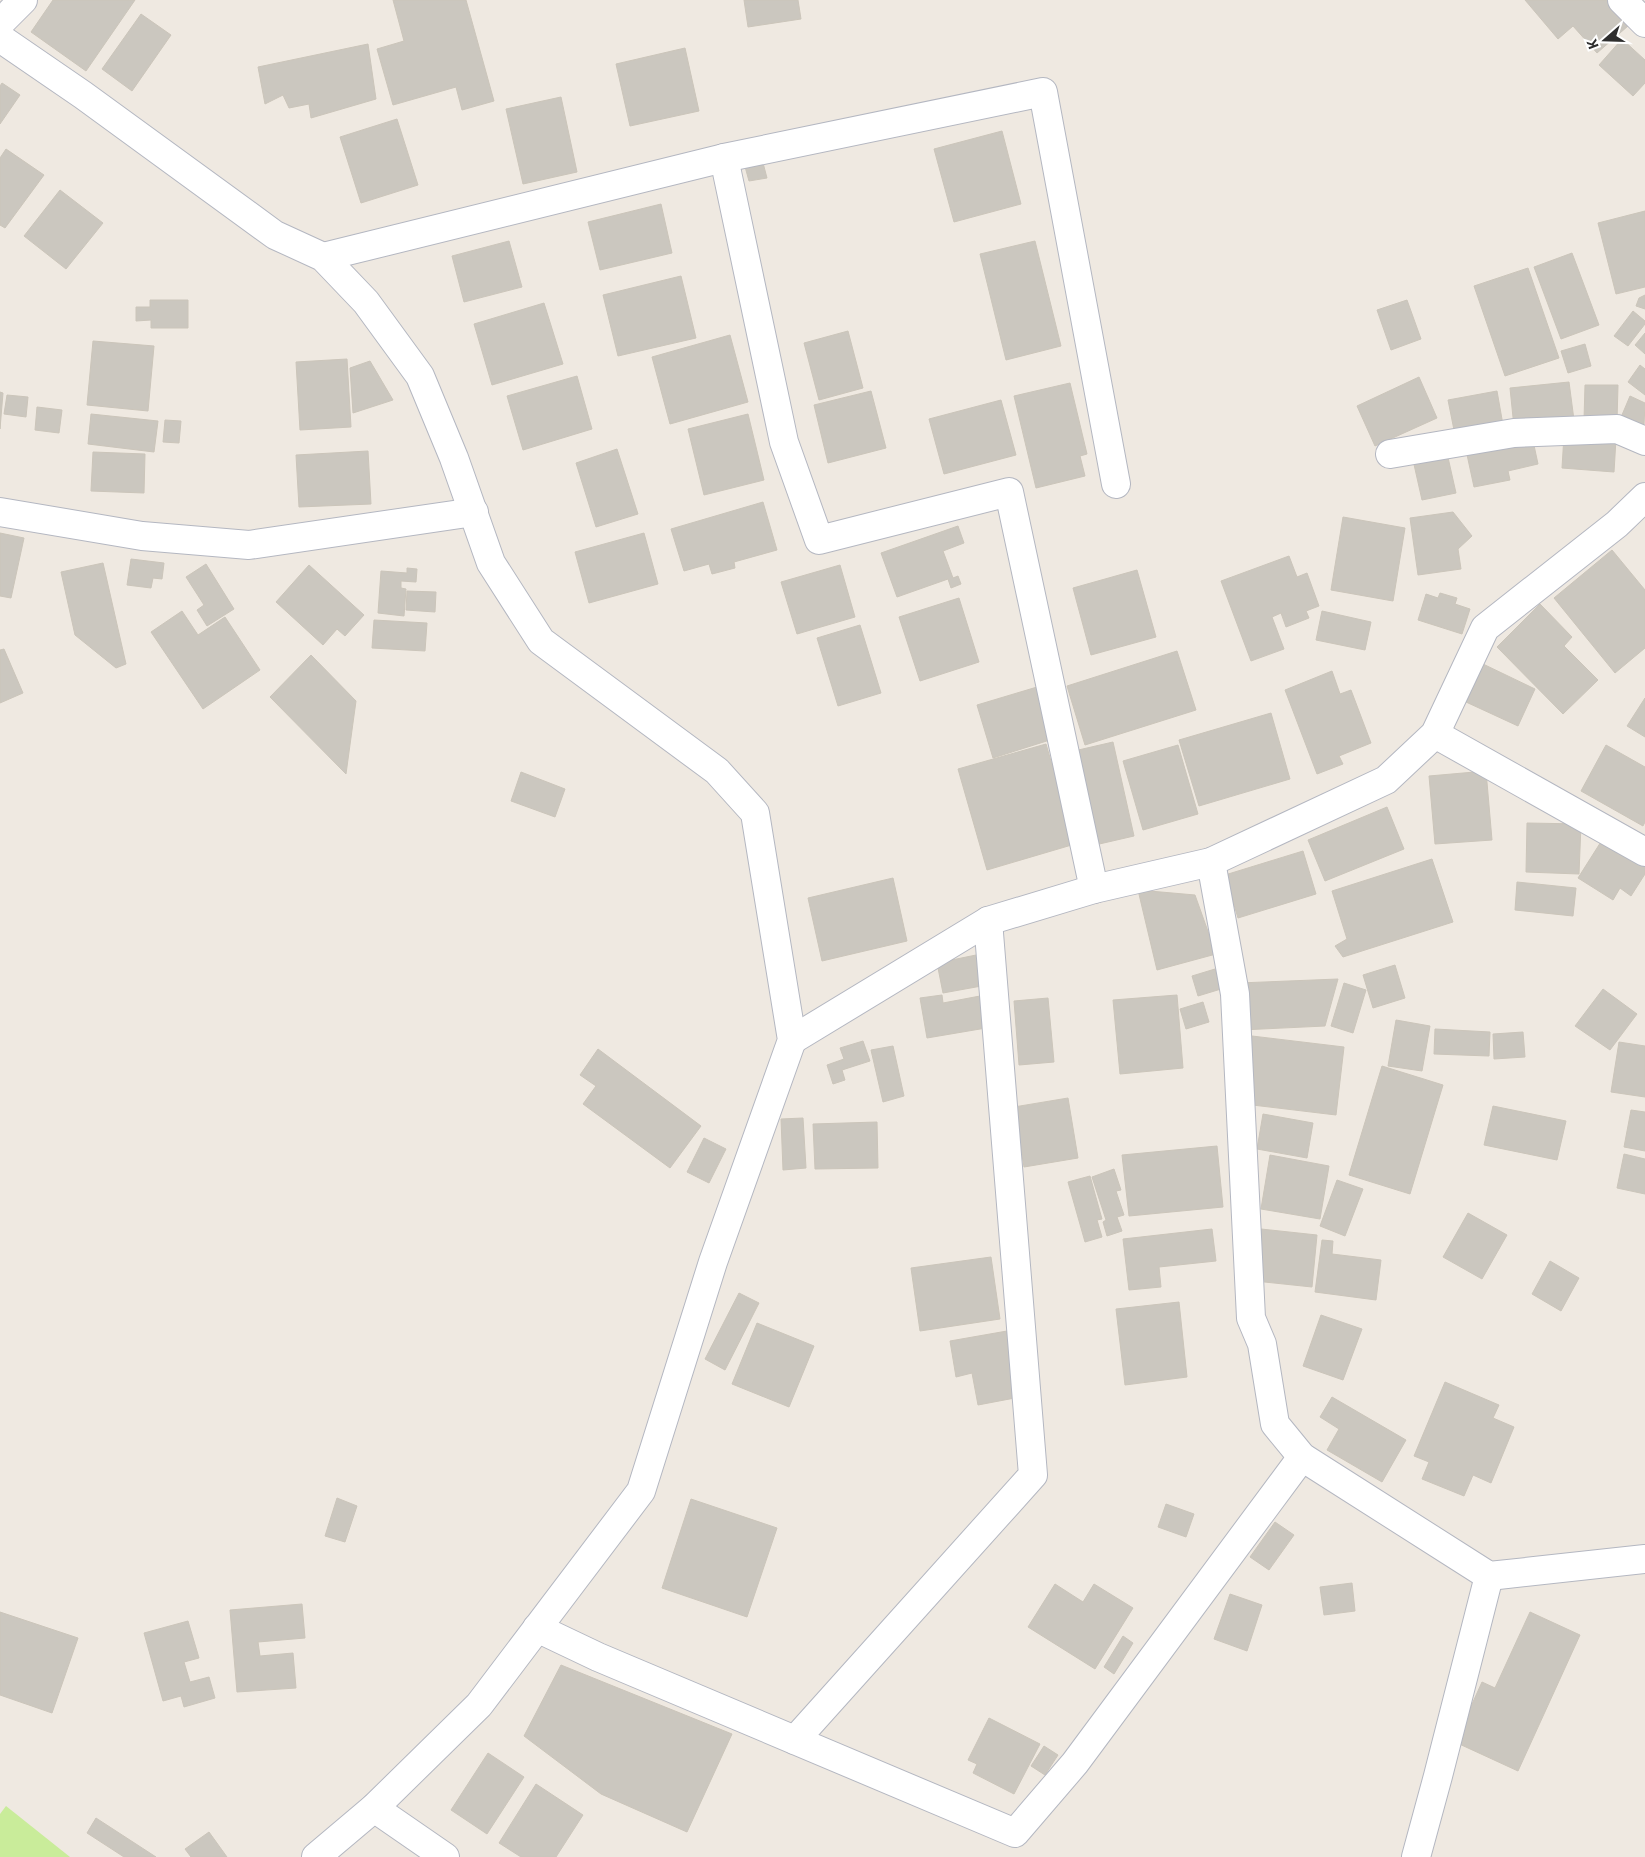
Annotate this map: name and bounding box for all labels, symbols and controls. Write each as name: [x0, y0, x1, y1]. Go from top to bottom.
north arrow: [1580, 15, 1630, 65]
text: K: [1582, 36, 1603, 52]

